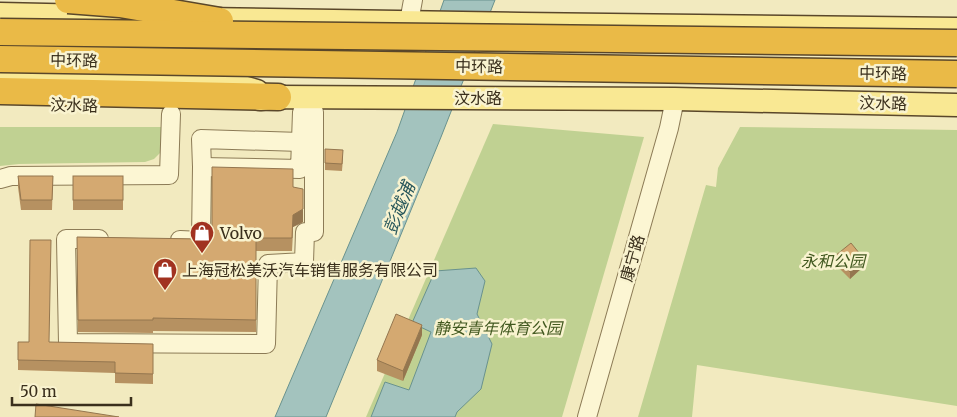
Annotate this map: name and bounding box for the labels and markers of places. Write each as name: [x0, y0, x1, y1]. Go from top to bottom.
shop icon: Volvo: [189, 220, 215, 254]
place label: Volvo: [219, 223, 262, 243]
shop icon: 上海冠松美沃汽车销售服务有限公司: [152, 257, 178, 291]
place label: 上海冠松美沃汽车销售服务有限公司: [182, 260, 438, 280]

